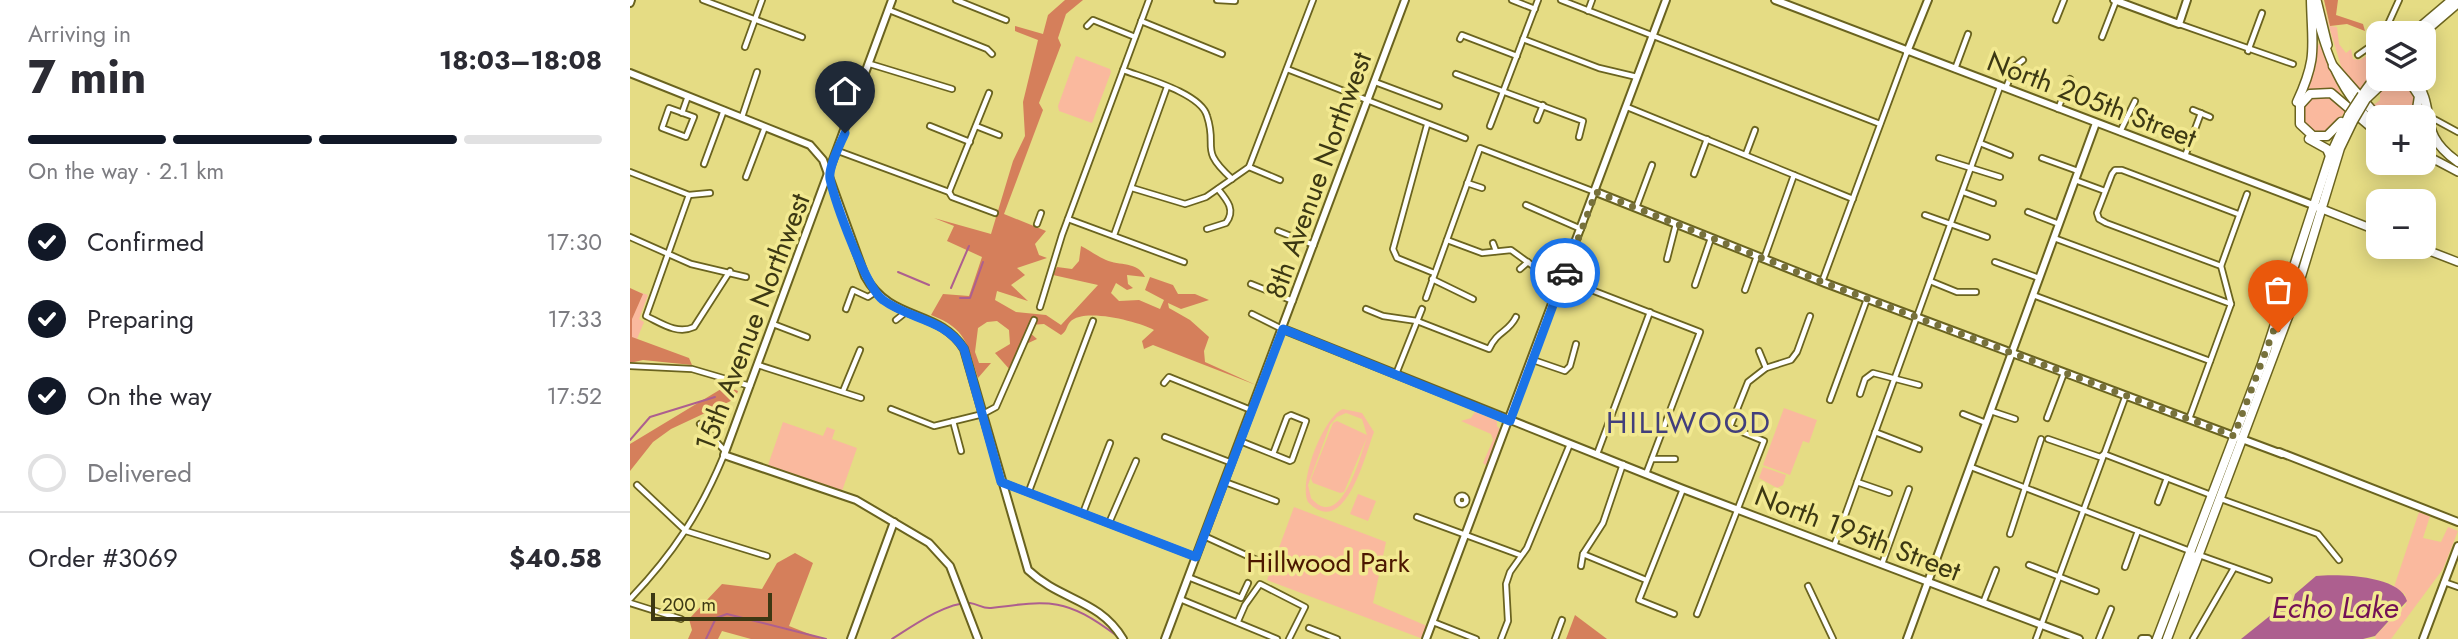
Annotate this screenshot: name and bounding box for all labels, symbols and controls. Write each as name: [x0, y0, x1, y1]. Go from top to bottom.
text: Arriving in: [28, 17, 131, 51]
map controls: [2366, 21, 2436, 259]
button: layers: [2366, 21, 2436, 91]
text: 18:03–18:08: [439, 41, 602, 79]
street label: North 205th Street: [1981, 41, 2203, 158]
text: 7 min: [28, 44, 146, 110]
street label: 8th Avenue Northwest: [1255, 46, 1382, 304]
pin: [815, 61, 875, 133]
icon: home: [826, 72, 864, 110]
button: +: [2366, 105, 2436, 175]
text: On the way · 2.1 km: [28, 154, 224, 188]
street label: 15th Avenue Northwest: [684, 187, 821, 457]
button: −: [2366, 189, 2436, 259]
icon: check: [28, 223, 66, 261]
text: Confirmed: [87, 223, 204, 261]
text: 17:30: [546, 225, 602, 259]
courier: [1530, 238, 1600, 308]
icon: car: [1546, 254, 1584, 292]
pin: [2248, 260, 2308, 332]
icon: bag: [2259, 271, 2297, 309]
icon: check: [28, 300, 66, 338]
text: Preparing: [87, 300, 194, 338]
text: 17:33: [548, 302, 602, 336]
icon: check: [28, 377, 66, 415]
text: On the way: [87, 377, 212, 415]
text: 17:52: [547, 379, 602, 413]
district label: HILLWOOD: [1606, 401, 1772, 444]
text: Delivered: [87, 454, 192, 492]
street label: North 195th Street: [1749, 475, 1967, 592]
text: Order #3069: [28, 539, 178, 577]
text: $40.58: [509, 539, 602, 577]
park label: Hillwood Park: [1246, 542, 1410, 583]
water label: Echo Lake: [2271, 586, 2399, 629]
scale bar: [651, 590, 772, 622]
text: 200 m: [662, 591, 716, 618]

